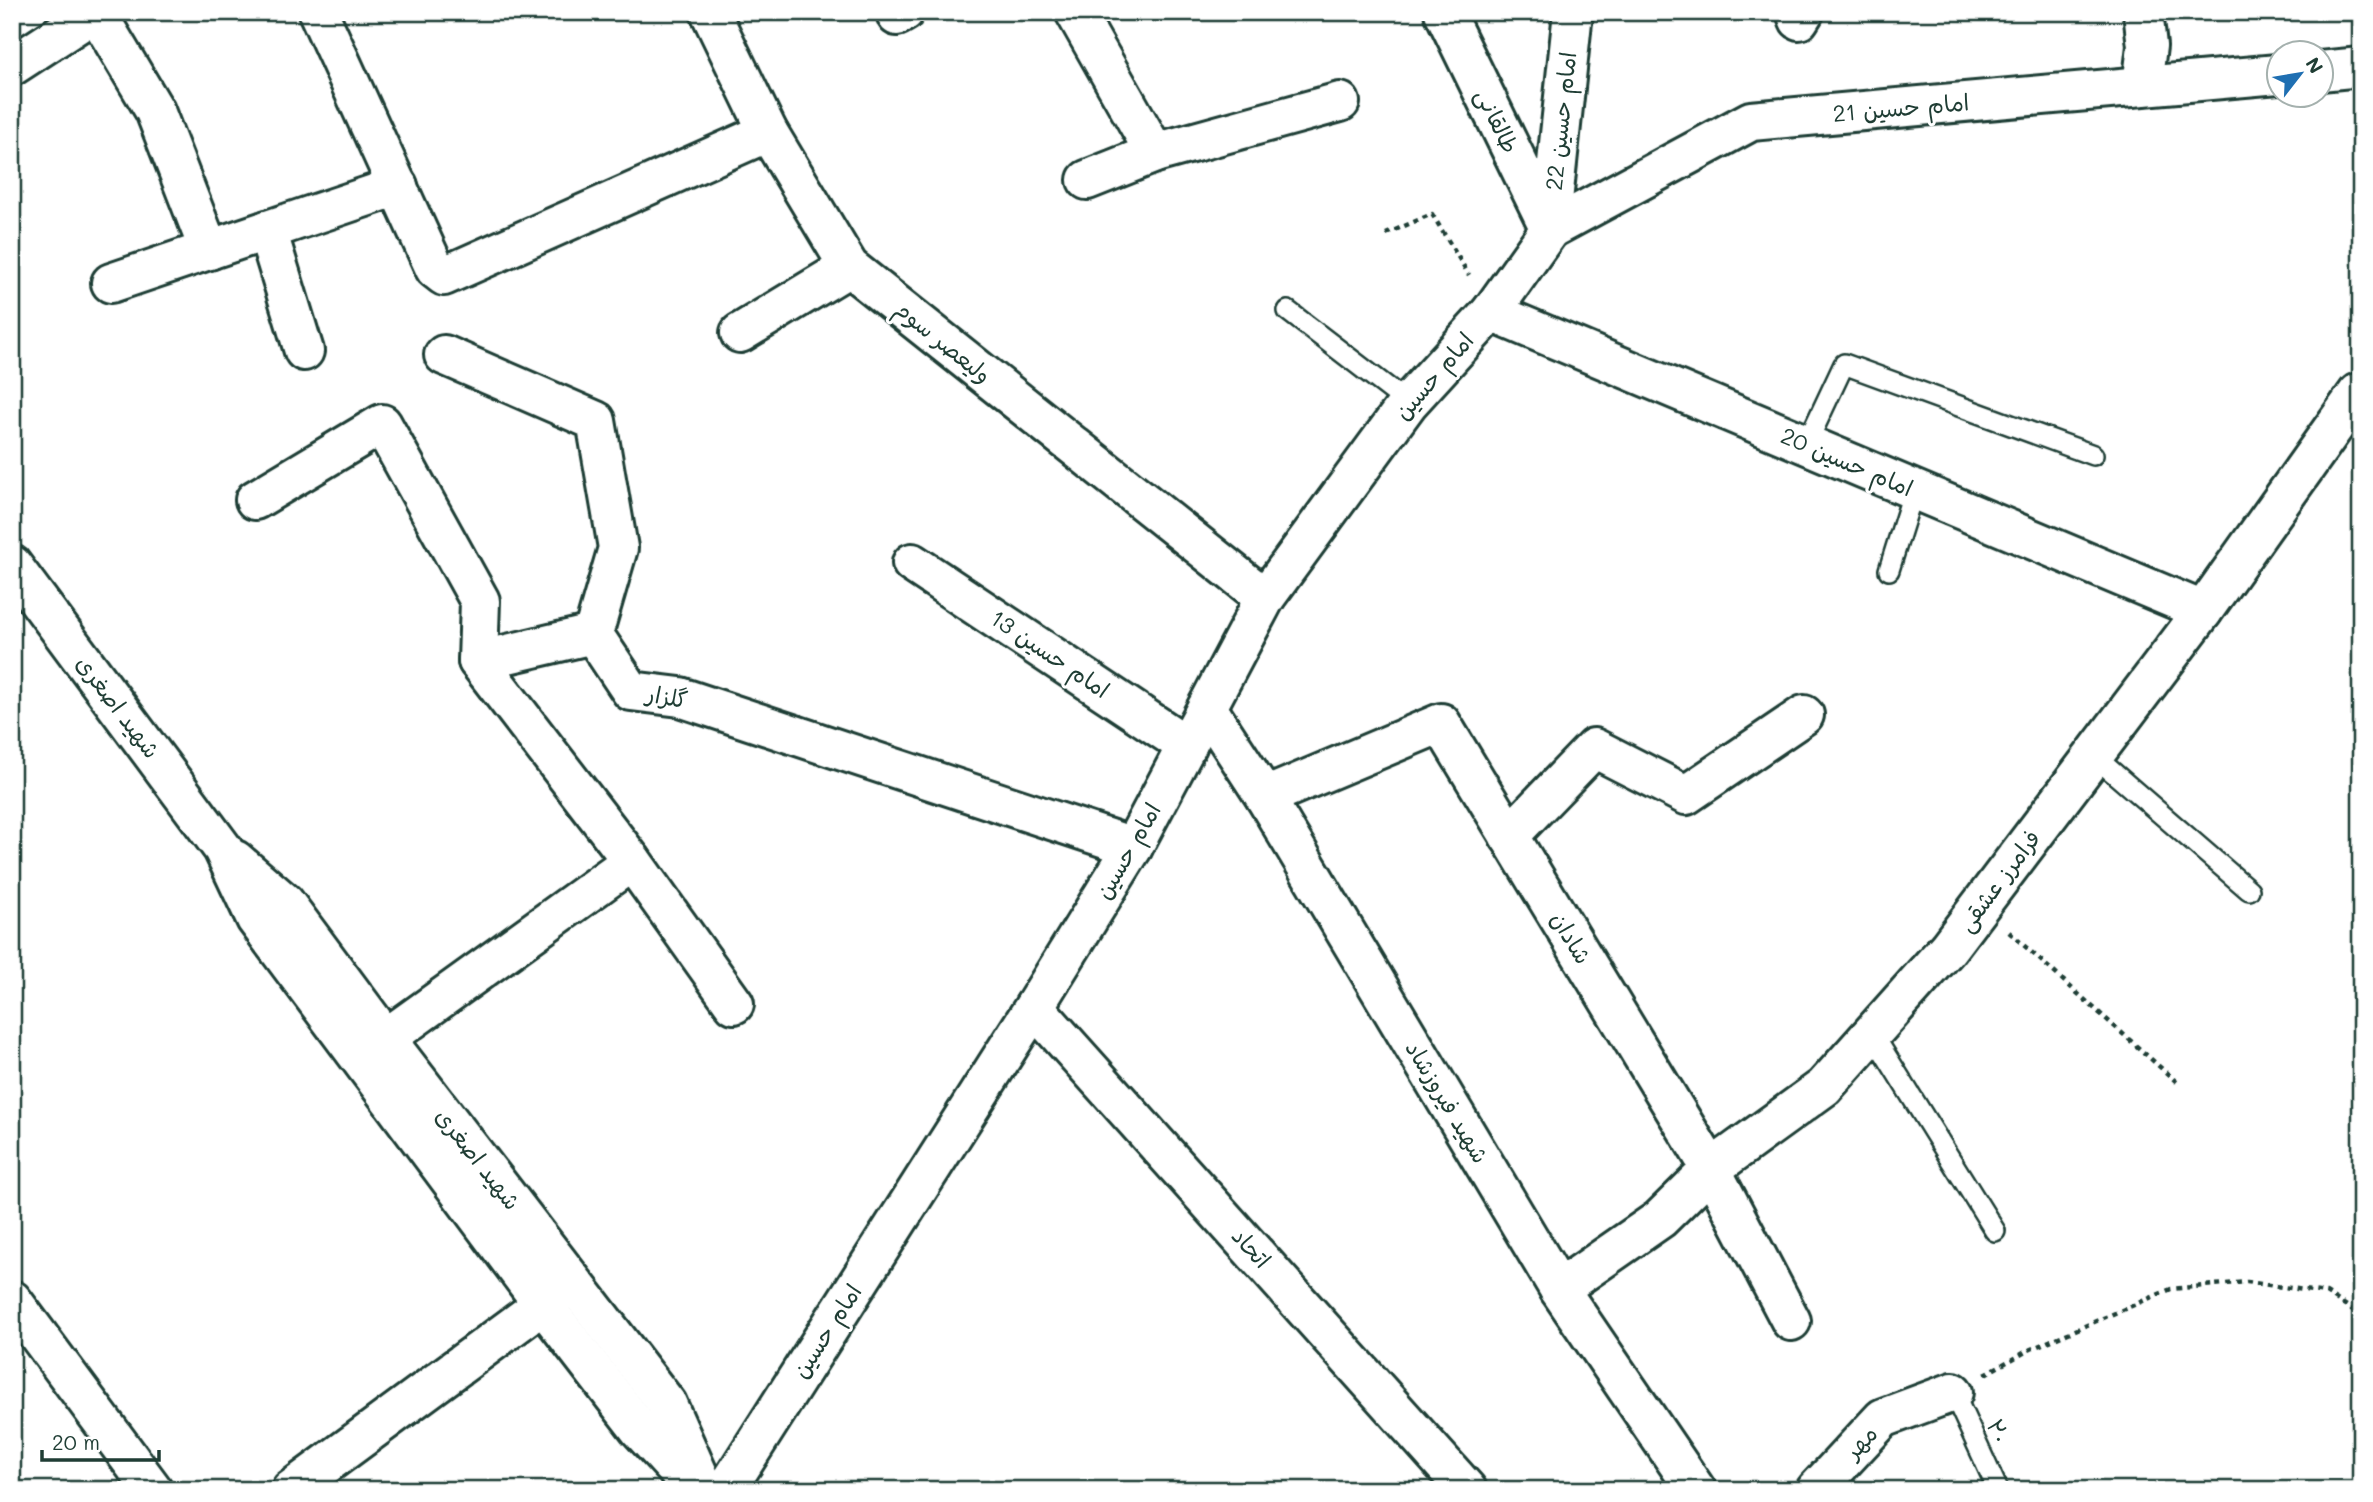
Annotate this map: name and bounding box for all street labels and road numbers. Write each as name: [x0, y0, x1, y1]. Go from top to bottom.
street label: امام حسین 22: [1538, 50, 1586, 192]
street label: طالقانی: [1469, 83, 1526, 158]
street label: امام حسین 21: [1831, 86, 1971, 132]
street label: ولیعصر سوم: [887, 293, 998, 392]
street label: امام حسین: [1387, 325, 1483, 428]
street label: امام حسین 20: [1775, 420, 1918, 506]
street label: امام حسین 13: [983, 602, 1116, 707]
street label: شهید اصغری: [70, 649, 167, 764]
street label: گلزار: [642, 677, 690, 714]
street label: امام حسین: [1088, 797, 1170, 906]
street label: فرامرز عشقی: [1950, 823, 2047, 938]
street label: شادان: [1545, 906, 1599, 969]
street label: شهید فیروزشاد: [1399, 1035, 1496, 1168]
street label: شهید اصغری: [430, 1101, 528, 1215]
street label: اتحاد: [1226, 1221, 1278, 1274]
street label: امام حسین: [785, 1278, 871, 1385]
street label: ۲۰: [1980, 1414, 2017, 1447]
street label: مهر: [1836, 1418, 1883, 1466]

